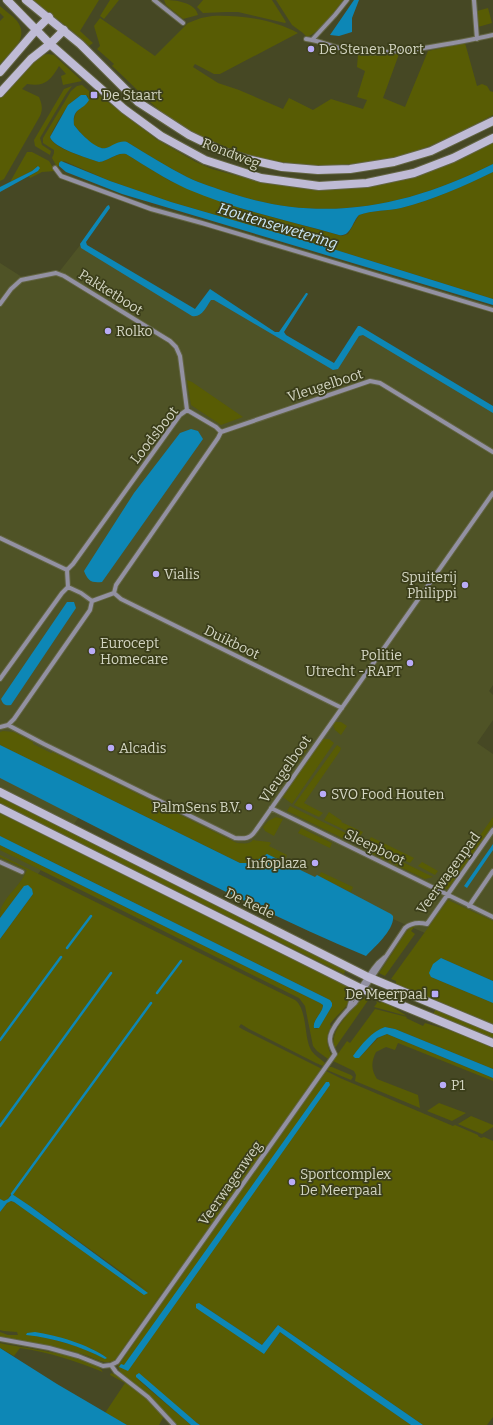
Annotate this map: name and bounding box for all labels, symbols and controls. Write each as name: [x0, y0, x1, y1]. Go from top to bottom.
place label: De Stenen Poort: [319, 41, 424, 58]
marker: De Stenen Poort: [306, 44, 316, 54]
place label: De Staart: [102, 87, 162, 104]
marker: De Staart: [89, 90, 99, 100]
street label: Rondweg: [200, 135, 262, 172]
water label: Houtensewetering: [216, 199, 340, 253]
street label: Pakketboot: [75, 266, 146, 319]
place label: Rolko: [116, 323, 153, 340]
marker: Rolko: [103, 326, 113, 336]
street label: Vleugelboot: [285, 365, 365, 406]
street label: Loodsboot: [127, 403, 182, 467]
place label: Vialis: [164, 566, 200, 583]
marker: Vialis: [151, 569, 161, 579]
place label: Spuiterij Philippi: [401, 569, 457, 602]
marker: Spuiterij Philippi: [460, 580, 470, 590]
street label: Duikboot: [201, 622, 262, 663]
place label: Eurocept Homecare: [100, 635, 168, 668]
marker: Eurocept Homecare: [87, 646, 97, 656]
place label: Politie Utrecht - RAPT: [306, 647, 402, 680]
marker: Politie Utrecht - RAPT: [405, 658, 415, 668]
street label: Vleugelboot: [256, 732, 315, 806]
place label: Alcadis: [119, 740, 167, 757]
marker: Alcadis: [106, 743, 116, 753]
place label: SVO Food Houten: [331, 786, 445, 803]
marker: SVO Food Houten: [318, 789, 328, 799]
place label: PalmSens B.V.: [152, 799, 241, 816]
marker: PalmSens B.V.: [244, 802, 254, 812]
street label: Sleepboot: [342, 825, 408, 869]
street label: Veerwagenpad: [413, 829, 484, 918]
place label: Infoplaza: [246, 855, 307, 872]
marker: Infoplaza: [310, 858, 320, 868]
street label: De Rede: [222, 884, 277, 923]
place label: De Meerpaal: [345, 986, 427, 1003]
marker: De Meerpaal: [430, 989, 440, 999]
place label: P1: [451, 1077, 465, 1094]
marker: P1: [438, 1080, 448, 1090]
street label: Veerwagenweg: [195, 1138, 266, 1229]
place label: Sportcomplex De Meerpaal: [300, 1166, 391, 1199]
marker: Sportcomplex De Meerpaal: [287, 1177, 297, 1187]

